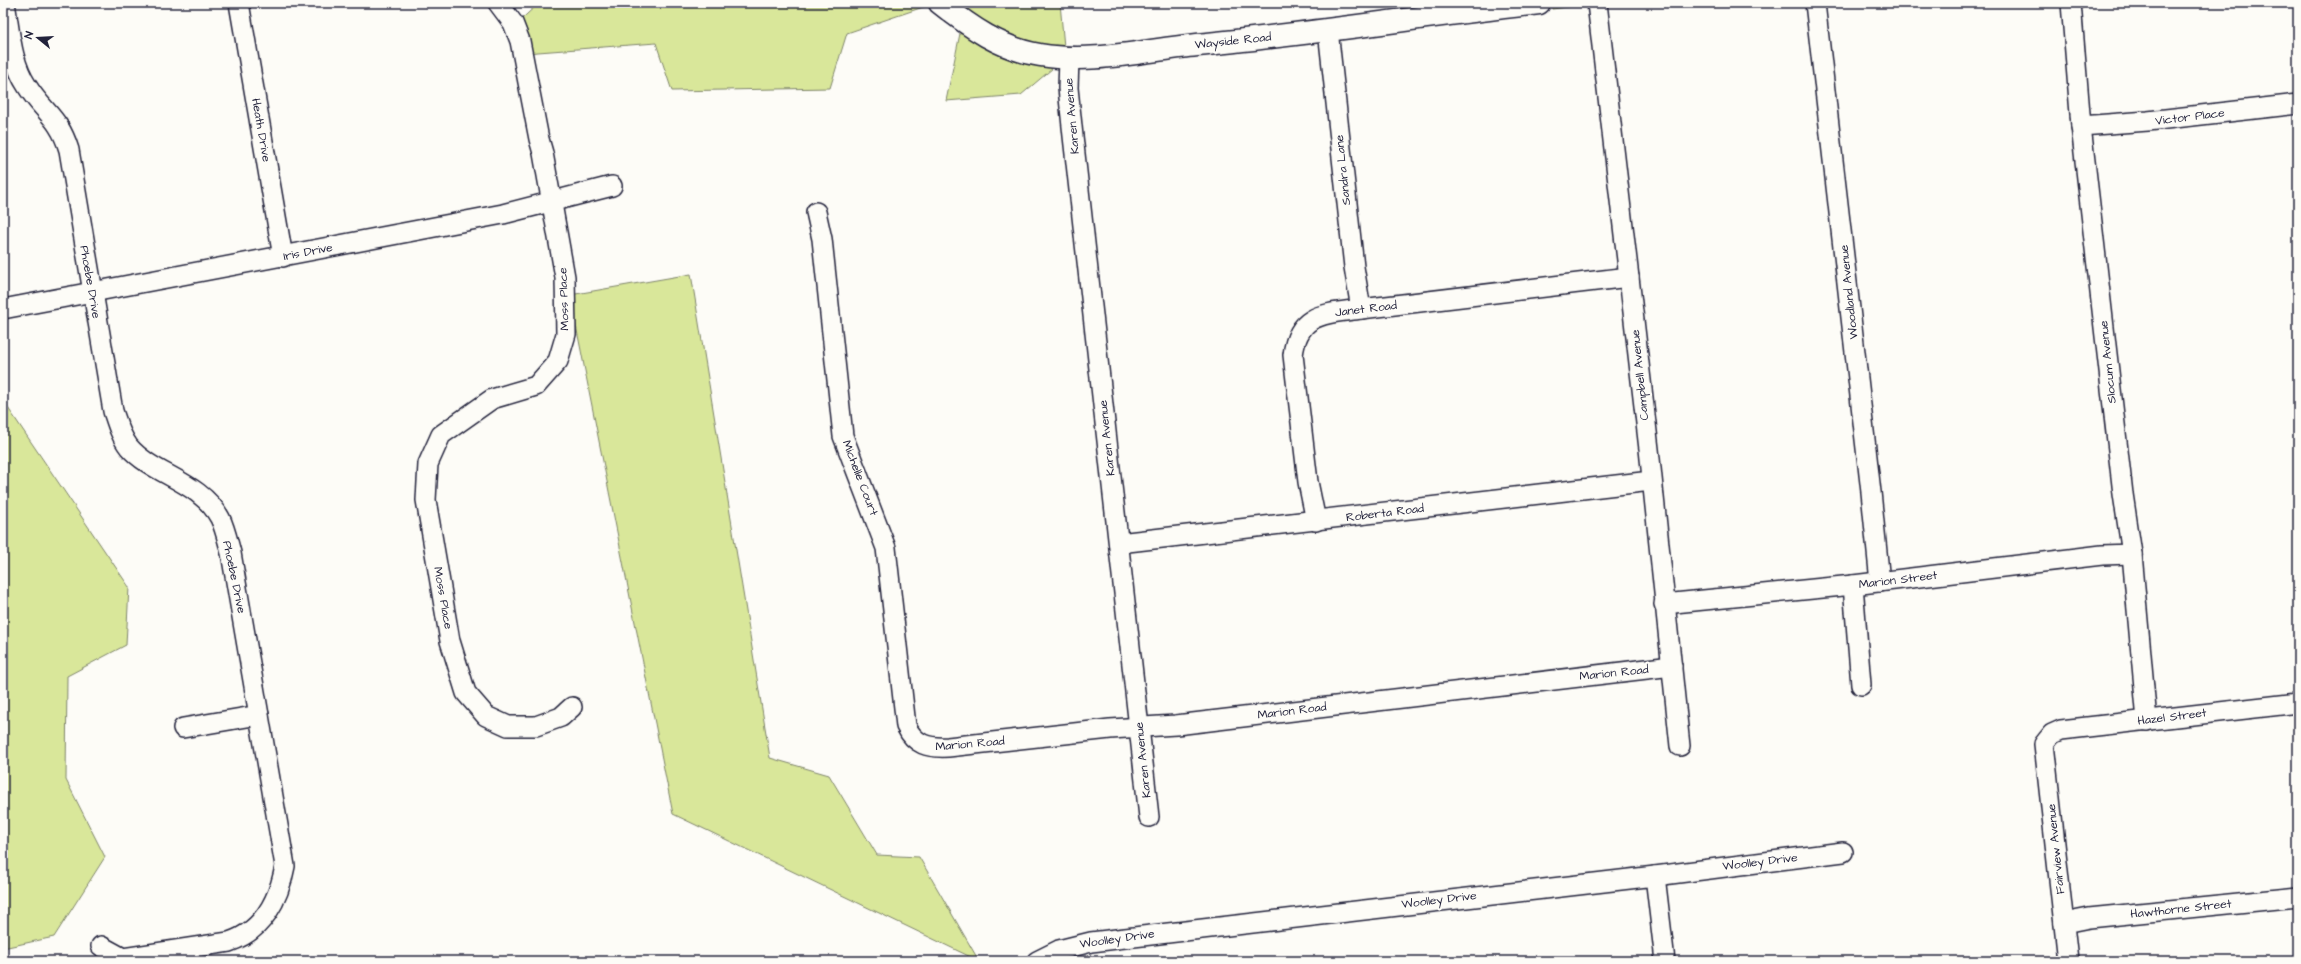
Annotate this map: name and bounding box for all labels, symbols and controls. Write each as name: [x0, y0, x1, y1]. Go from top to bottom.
north arrow: [18, 18, 58, 58]
text: N: [21, 29, 37, 41]
street label: Wayside Road: [1194, 29, 1272, 54]
street label: Karen Avenue: [1060, 77, 1084, 155]
street label: Heath Drive: [247, 97, 275, 164]
street label: Victor Place: [2154, 104, 2226, 130]
street label: Sandra Lane: [1331, 134, 1355, 206]
street label: Iris Drive: [282, 239, 335, 265]
street label: Woodland Avenue: [1836, 243, 1862, 340]
street label: Phoebe Drive: [75, 244, 105, 320]
street label: Moss Place: [554, 267, 574, 331]
street label: Janet Road: [1334, 297, 1398, 321]
street label: Slocum Avenue: [2095, 319, 2121, 404]
street label: Campbell Avenue: [1627, 328, 1653, 421]
street label: Karen Avenue: [1095, 399, 1119, 477]
street label: Michelle Court: [838, 438, 882, 518]
street label: Roberta Road: [1345, 500, 1425, 526]
street label: Phoebe Drive: [218, 539, 250, 615]
street label: Moss Place: [429, 565, 457, 631]
street label: Marion Street: [1858, 567, 1938, 593]
street label: Marion Road: [1579, 661, 1649, 685]
street label: Marion Road: [1256, 698, 1328, 724]
street label: Hazel Street: [2136, 704, 2208, 730]
street label: Karen Avenue: [1131, 721, 1155, 799]
street label: Marion Road: [935, 732, 1005, 756]
street label: Fairview Avenue: [2043, 802, 2069, 895]
street label: Woolley Drive: [1722, 849, 1799, 876]
street label: Woolley Drive: [1401, 887, 1478, 914]
street label: Hawthorne Street: [2130, 895, 2233, 923]
street label: Woolley Drive: [1078, 925, 1156, 954]

